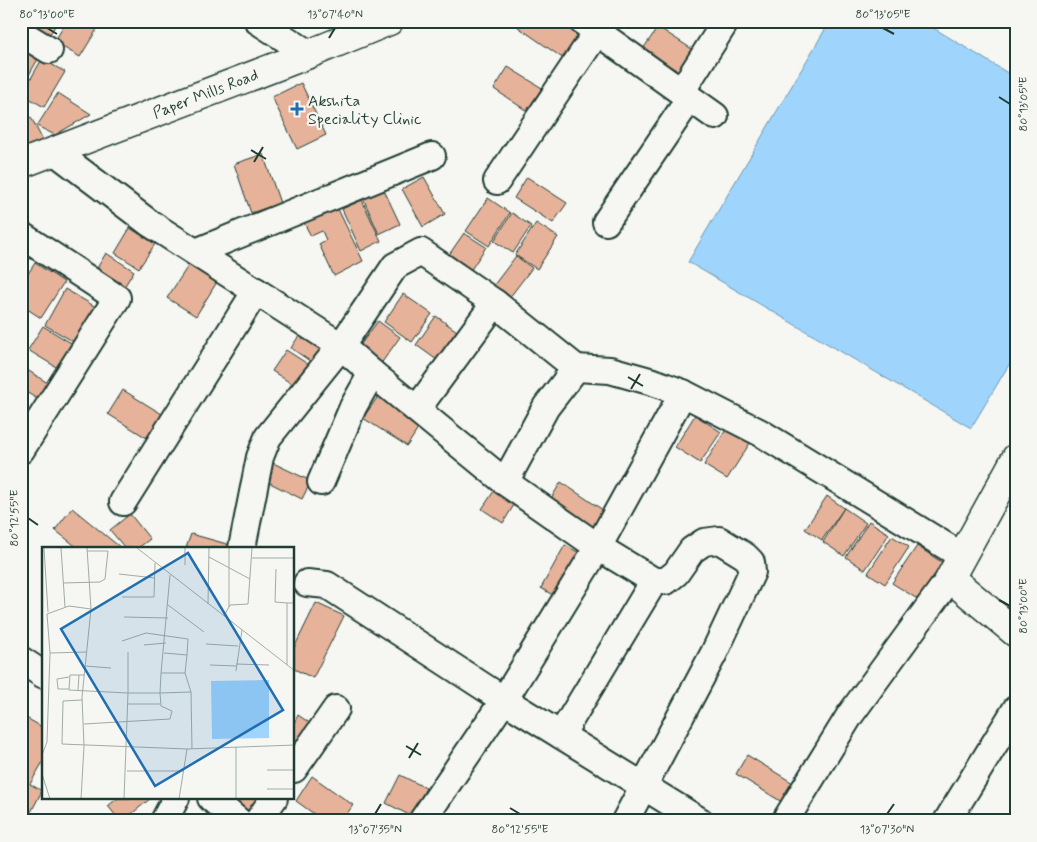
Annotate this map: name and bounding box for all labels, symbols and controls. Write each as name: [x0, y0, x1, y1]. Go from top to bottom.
text: 80°13'00"E: [19, 7, 75, 23]
text: 13°07'40"N: [307, 7, 363, 23]
text: 80°13'05"E: [855, 7, 911, 23]
street label: Paper Mills Road: [150, 65, 261, 124]
text: 80°13'05"E: [1016, 76, 1032, 132]
place label: Akshita Speciality Clinic: [308, 91, 421, 130]
marker: Akshita Speciality Clinic: [290, 102, 304, 116]
text: 80°12'55"E: [7, 490, 23, 546]
inset map: [42, 547, 295, 800]
text: 80°13'00"E: [1016, 578, 1032, 634]
text: 13°07'35"N: [348, 822, 402, 838]
text: 80°12'55"E: [492, 822, 548, 838]
text: 13°07'30"N: [860, 822, 914, 838]

